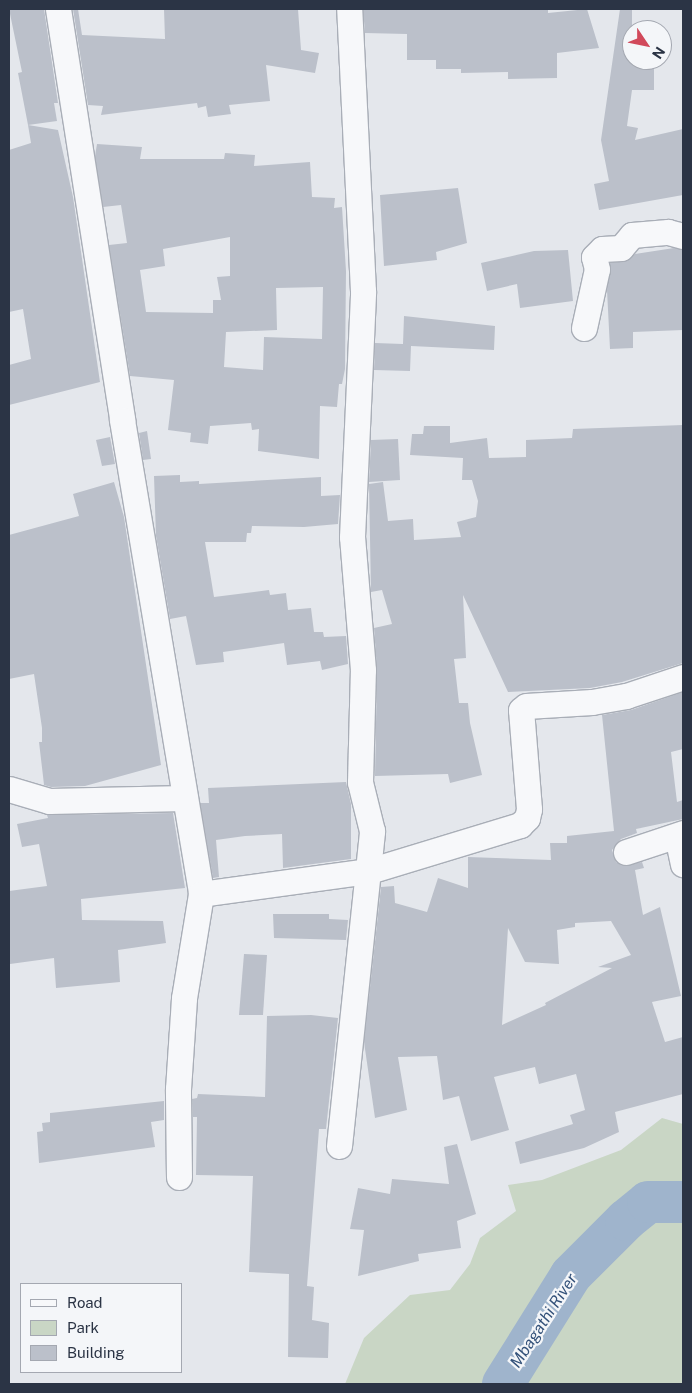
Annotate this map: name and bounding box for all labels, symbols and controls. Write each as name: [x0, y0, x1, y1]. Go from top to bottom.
north arrow: [622, 20, 672, 70]
text: N: [649, 44, 668, 62]
water label: Mbagathi River: [506, 1270, 582, 1372]
legend: [20, 1283, 182, 1373]
text: Road: [67, 1294, 103, 1311]
text: Park: [67, 1319, 99, 1336]
text: Building: [67, 1344, 125, 1361]

